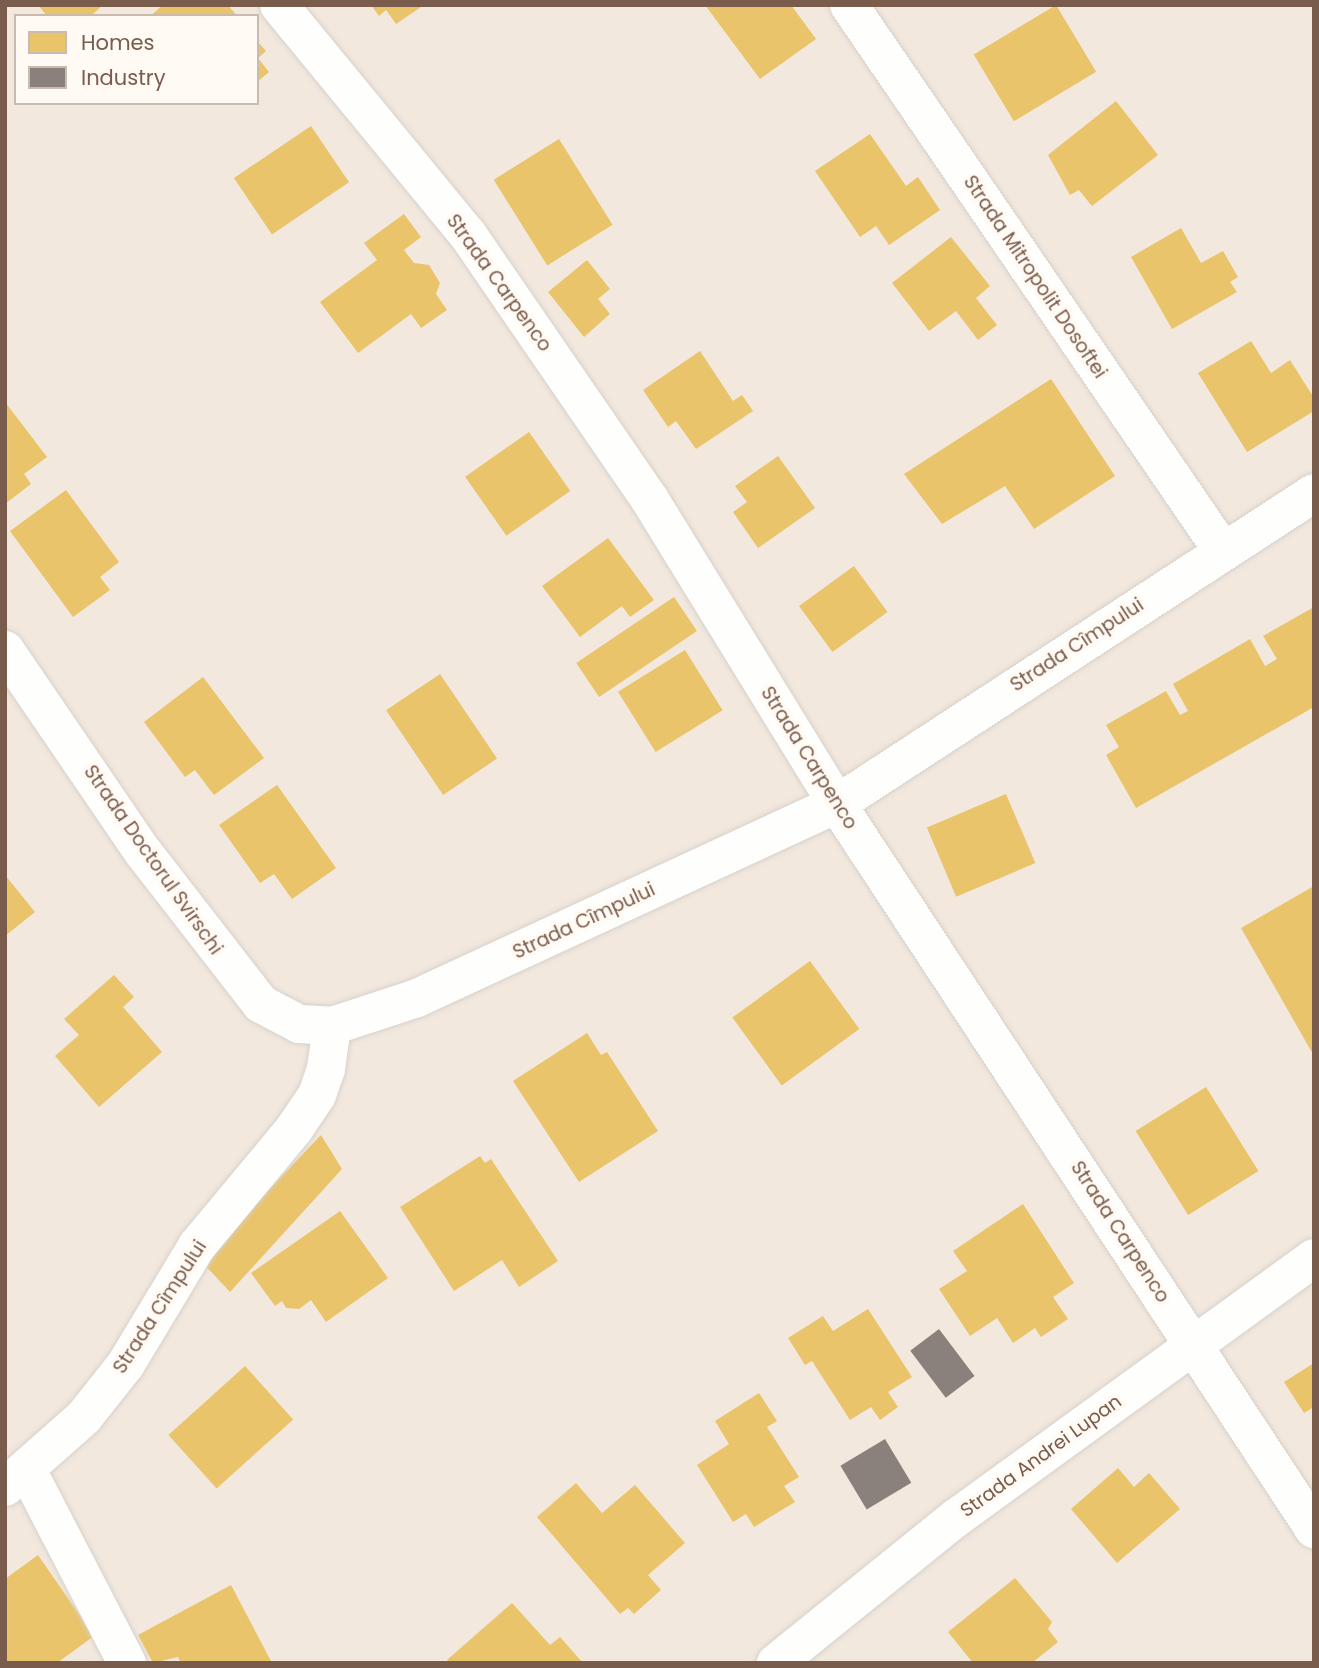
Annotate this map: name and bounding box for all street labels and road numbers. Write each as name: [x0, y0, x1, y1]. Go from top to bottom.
street label: Strada Mitropolit Dosoftei: [959, 171, 1111, 383]
street label: Strada Carpenco: [442, 210, 556, 356]
street label: Strada Cîmpului: [1006, 593, 1148, 697]
street label: Strada Carpenco: [756, 682, 862, 834]
street label: Strada Doctorul Svirschi: [79, 761, 227, 959]
street label: Strada Cîmpului: [509, 878, 659, 964]
street label: Strada Carpenco: [1066, 1157, 1174, 1307]
street label: Strada Cîmpului: [108, 1236, 212, 1378]
street label: Strada Andrei Lupan: [956, 1390, 1126, 1522]

